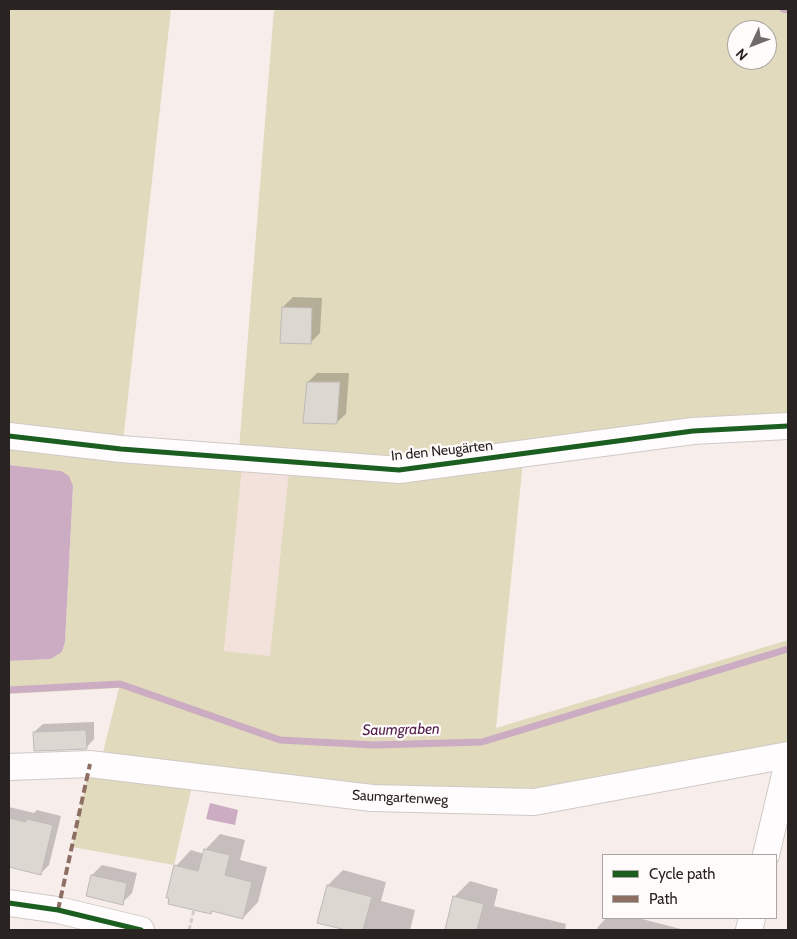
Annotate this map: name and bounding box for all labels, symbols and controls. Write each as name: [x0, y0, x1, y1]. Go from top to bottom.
north arrow: [727, 20, 777, 70]
text: N: [732, 45, 752, 64]
street label: In den Neugärten: [390, 437, 494, 465]
water label: Saumgraben: [362, 720, 440, 740]
street label: Saumgartenweg: [351, 787, 449, 809]
legend: [602, 854, 777, 919]
text: Cycle path: [649, 865, 715, 883]
text: Path: [649, 890, 678, 908]

